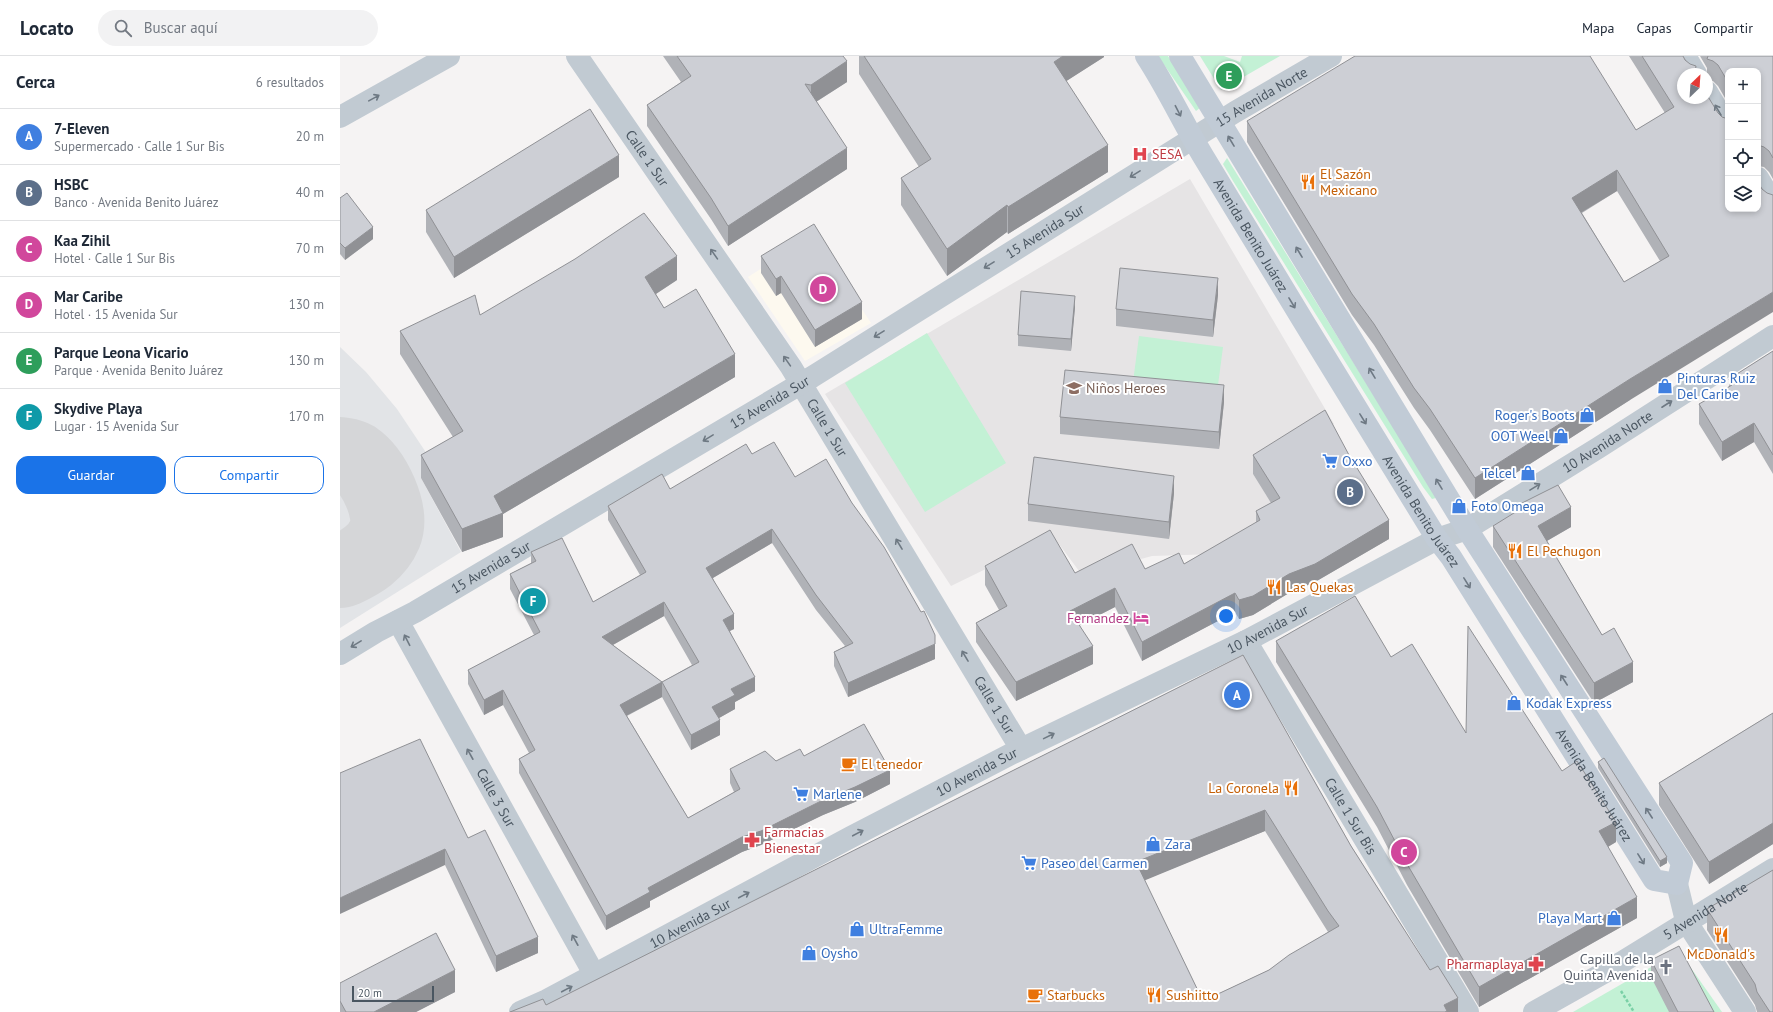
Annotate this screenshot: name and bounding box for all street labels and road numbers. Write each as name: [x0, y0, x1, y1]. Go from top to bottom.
street label: 15 Avenida Norte: [1212, 63, 1311, 131]
street label: Calle 1 Sur: [621, 126, 673, 190]
street label: Avenida Benito Juárez: [1210, 175, 1293, 296]
street label: 15 Avenida Sur: [1002, 200, 1088, 263]
street label: 15 Avenida Sur: [726, 371, 813, 433]
street label: Calle 1 Sur: [803, 395, 852, 460]
street label: 10 Avenida Norte: [1559, 406, 1656, 477]
street label: Avenida Benito Juárez: [1379, 452, 1464, 571]
street label: 15 Avenida Sur: [448, 537, 534, 598]
street label: 10 Avenida Sur: [1224, 600, 1312, 658]
street label: Calle 1 Sur: [970, 673, 1019, 738]
street label: Avenida Benito Juárez: [1552, 725, 1637, 845]
street label: 10 Avenida Sur: [933, 743, 1020, 800]
street label: Calle 3 Sur: [472, 765, 520, 831]
street label: Calle 1 Sur Bis: [1321, 774, 1381, 858]
street label: 5 Avenida Norte: [1660, 878, 1751, 944]
street label: 10 Avenida Sur: [647, 894, 734, 952]

